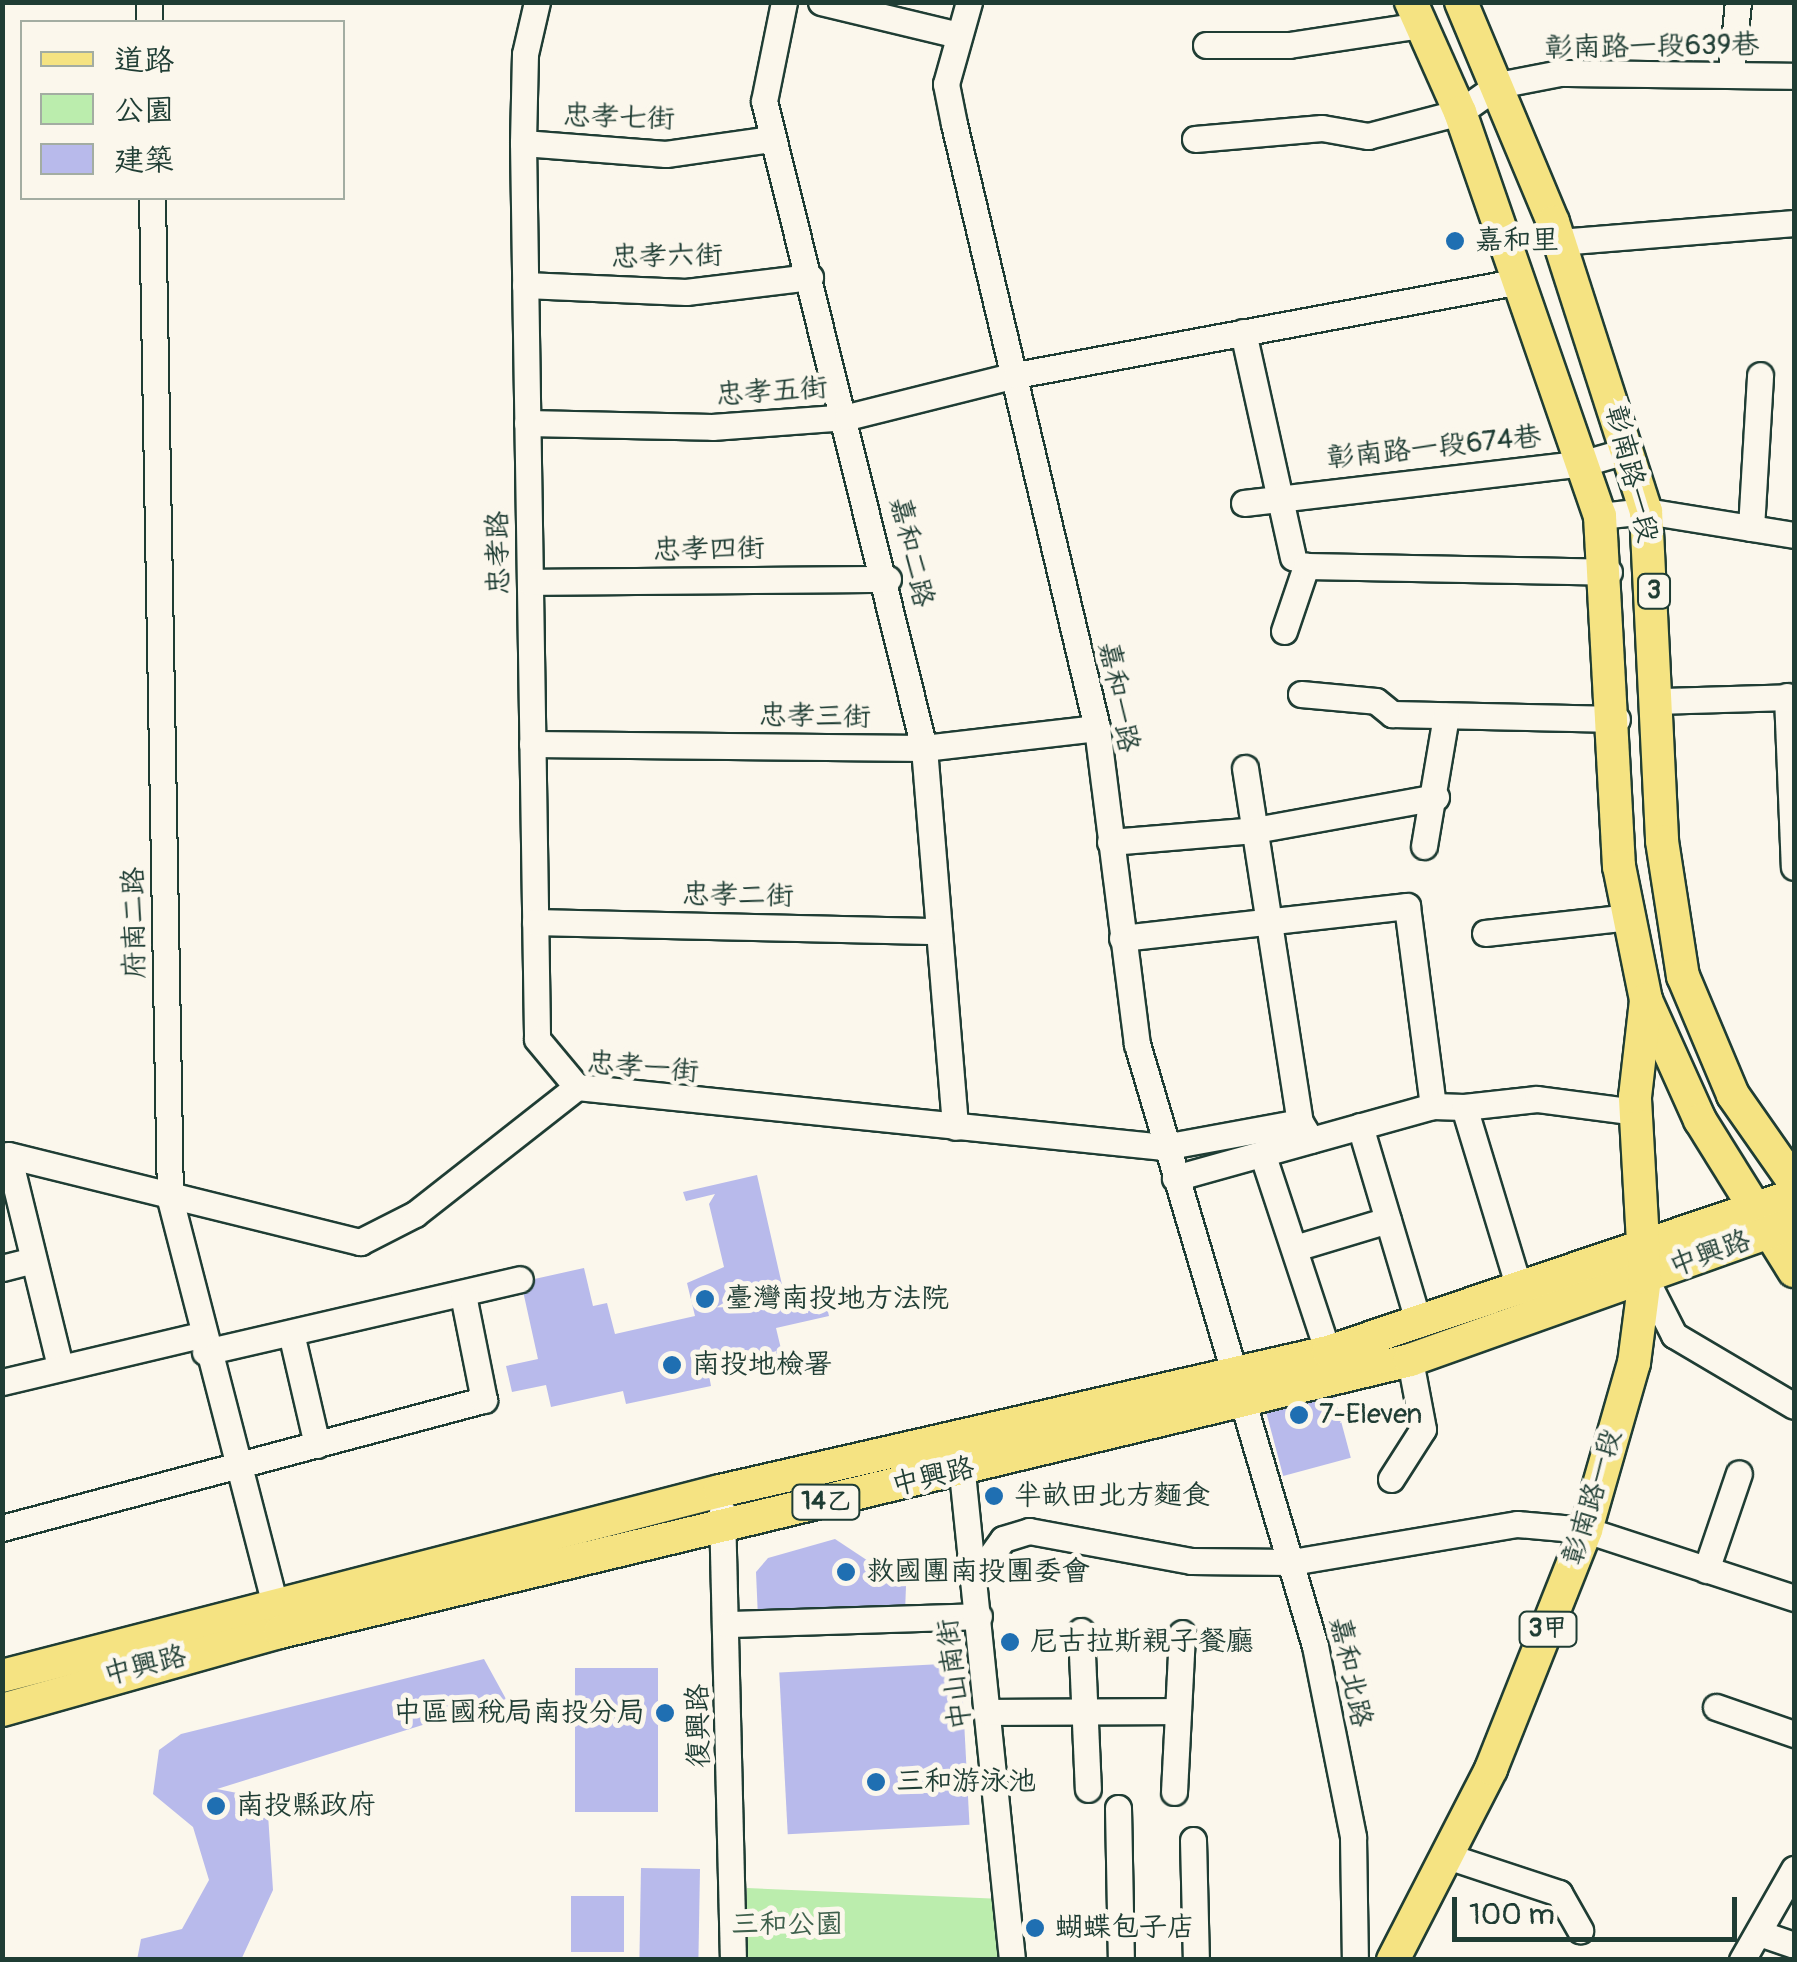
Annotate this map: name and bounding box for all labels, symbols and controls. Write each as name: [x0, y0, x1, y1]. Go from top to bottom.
legend: [20, 20, 345, 200]
street label: 彰南路一段639巷: [1545, 28, 1759, 66]
text: 道路: [114, 42, 174, 79]
text: 公園: [114, 92, 174, 129]
street label: 忠孝七街: [562, 99, 676, 137]
text: 建築: [114, 142, 174, 179]
place label: 嘉和里: [1475, 224, 1559, 258]
marker: 嘉和里: [1444, 230, 1466, 252]
street label: 忠孝六街: [611, 239, 723, 275]
street label: 忠孝五街: [715, 371, 829, 413]
street label: 彰南路一段: [1598, 402, 1664, 546]
street label: 彰南路一段674巷: [1325, 420, 1543, 476]
street label: 嘉和二路: [882, 494, 940, 610]
street label: 忠孝路: [481, 511, 517, 595]
street label: 忠孝四街: [653, 532, 765, 568]
road number: 3: [1636, 571, 1672, 611]
street label: 嘉和一路: [1091, 639, 1145, 755]
street label: 忠孝三街: [759, 699, 871, 735]
street label: 府南二路: [117, 867, 153, 979]
street label: 忠孝二街: [682, 878, 794, 914]
street label: 忠孝一街: [586, 1046, 700, 1090]
street label: 中興路: [1665, 1224, 1755, 1284]
place label: 臺灣南投地方法院: [725, 1282, 949, 1316]
marker: 臺灣南投地方法院: [694, 1288, 716, 1310]
place label: 南投地檢署: [692, 1348, 832, 1382]
marker: 南投地檢署: [661, 1354, 683, 1376]
place label: 7-Eleven: [1319, 1398, 1422, 1432]
marker: 7-Eleven: [1288, 1404, 1310, 1426]
street label: 彰南路一段: [1556, 1425, 1630, 1569]
street label: 中興路: [888, 1451, 978, 1503]
place label: 半畝田北方麵食: [1014, 1479, 1210, 1513]
road number: 14乙: [791, 1482, 861, 1522]
marker: 半畝田北方麵食: [983, 1485, 1005, 1507]
place label: 救國團南投團委會: [866, 1555, 1090, 1589]
marker: 救國團南投團委會: [835, 1561, 857, 1583]
road number: 3甲: [1518, 1609, 1578, 1649]
street label: 嘉和北路: [1322, 1614, 1378, 1730]
street label: 中山南街: [932, 1616, 978, 1732]
place label: 尼古拉斯親子餐廳: [1030, 1625, 1254, 1659]
marker: 尼古拉斯親子餐廳: [999, 1631, 1021, 1653]
street label: 中興路: [100, 1640, 190, 1692]
street label: 復興路: [681, 1684, 717, 1768]
place label: 中區國稅局南投分局: [393, 1696, 645, 1730]
marker: 中區國稅局南投分局: [654, 1702, 676, 1724]
place label: 三和游泳池: [896, 1765, 1036, 1799]
marker: 三和游泳池: [865, 1771, 887, 1793]
place label: 南投縣政府: [236, 1789, 376, 1823]
marker: 南投縣政府: [205, 1795, 227, 1817]
scale bar: [1457, 1877, 1742, 1939]
text: 100 m: [1469, 1896, 1555, 1933]
park label: 三和公園: [731, 1908, 843, 1942]
place label: 蝴蝶包子店: [1055, 1911, 1195, 1945]
marker: 蝴蝶包子店: [1024, 1917, 1046, 1939]

